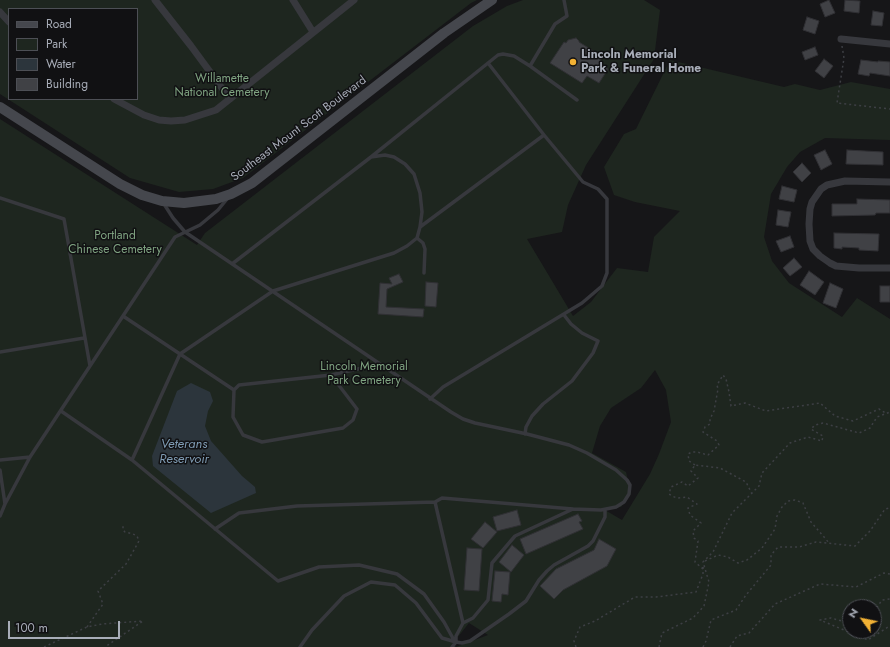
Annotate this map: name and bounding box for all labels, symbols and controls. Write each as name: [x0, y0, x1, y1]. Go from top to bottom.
legend: [8, 8, 138, 100]
text: Road: [46, 15, 72, 33]
text: Park: [46, 35, 67, 53]
place label: Lincoln Memorial Park & Funeral Home: [581, 48, 701, 76]
text: Water: [46, 55, 76, 73]
marker: Lincoln Memorial Park & Funeral Home: [568, 57, 578, 67]
park label: Willamette National Cemetery: [175, 72, 269, 100]
street label: Southeast Mount Scott Boulevard: [228, 73, 370, 185]
text: Building: [46, 75, 88, 93]
park label: Portland Chinese Cemetery: [68, 229, 162, 257]
park label: Lincoln Memorial Park Cemetery: [320, 360, 408, 388]
water label: Veterans Reservoir: [159, 437, 209, 468]
north arrow: [842, 599, 882, 639]
text: N: [844, 605, 862, 621]
scale bar: [10, 613, 122, 639]
text: 100 m: [15, 619, 48, 637]

